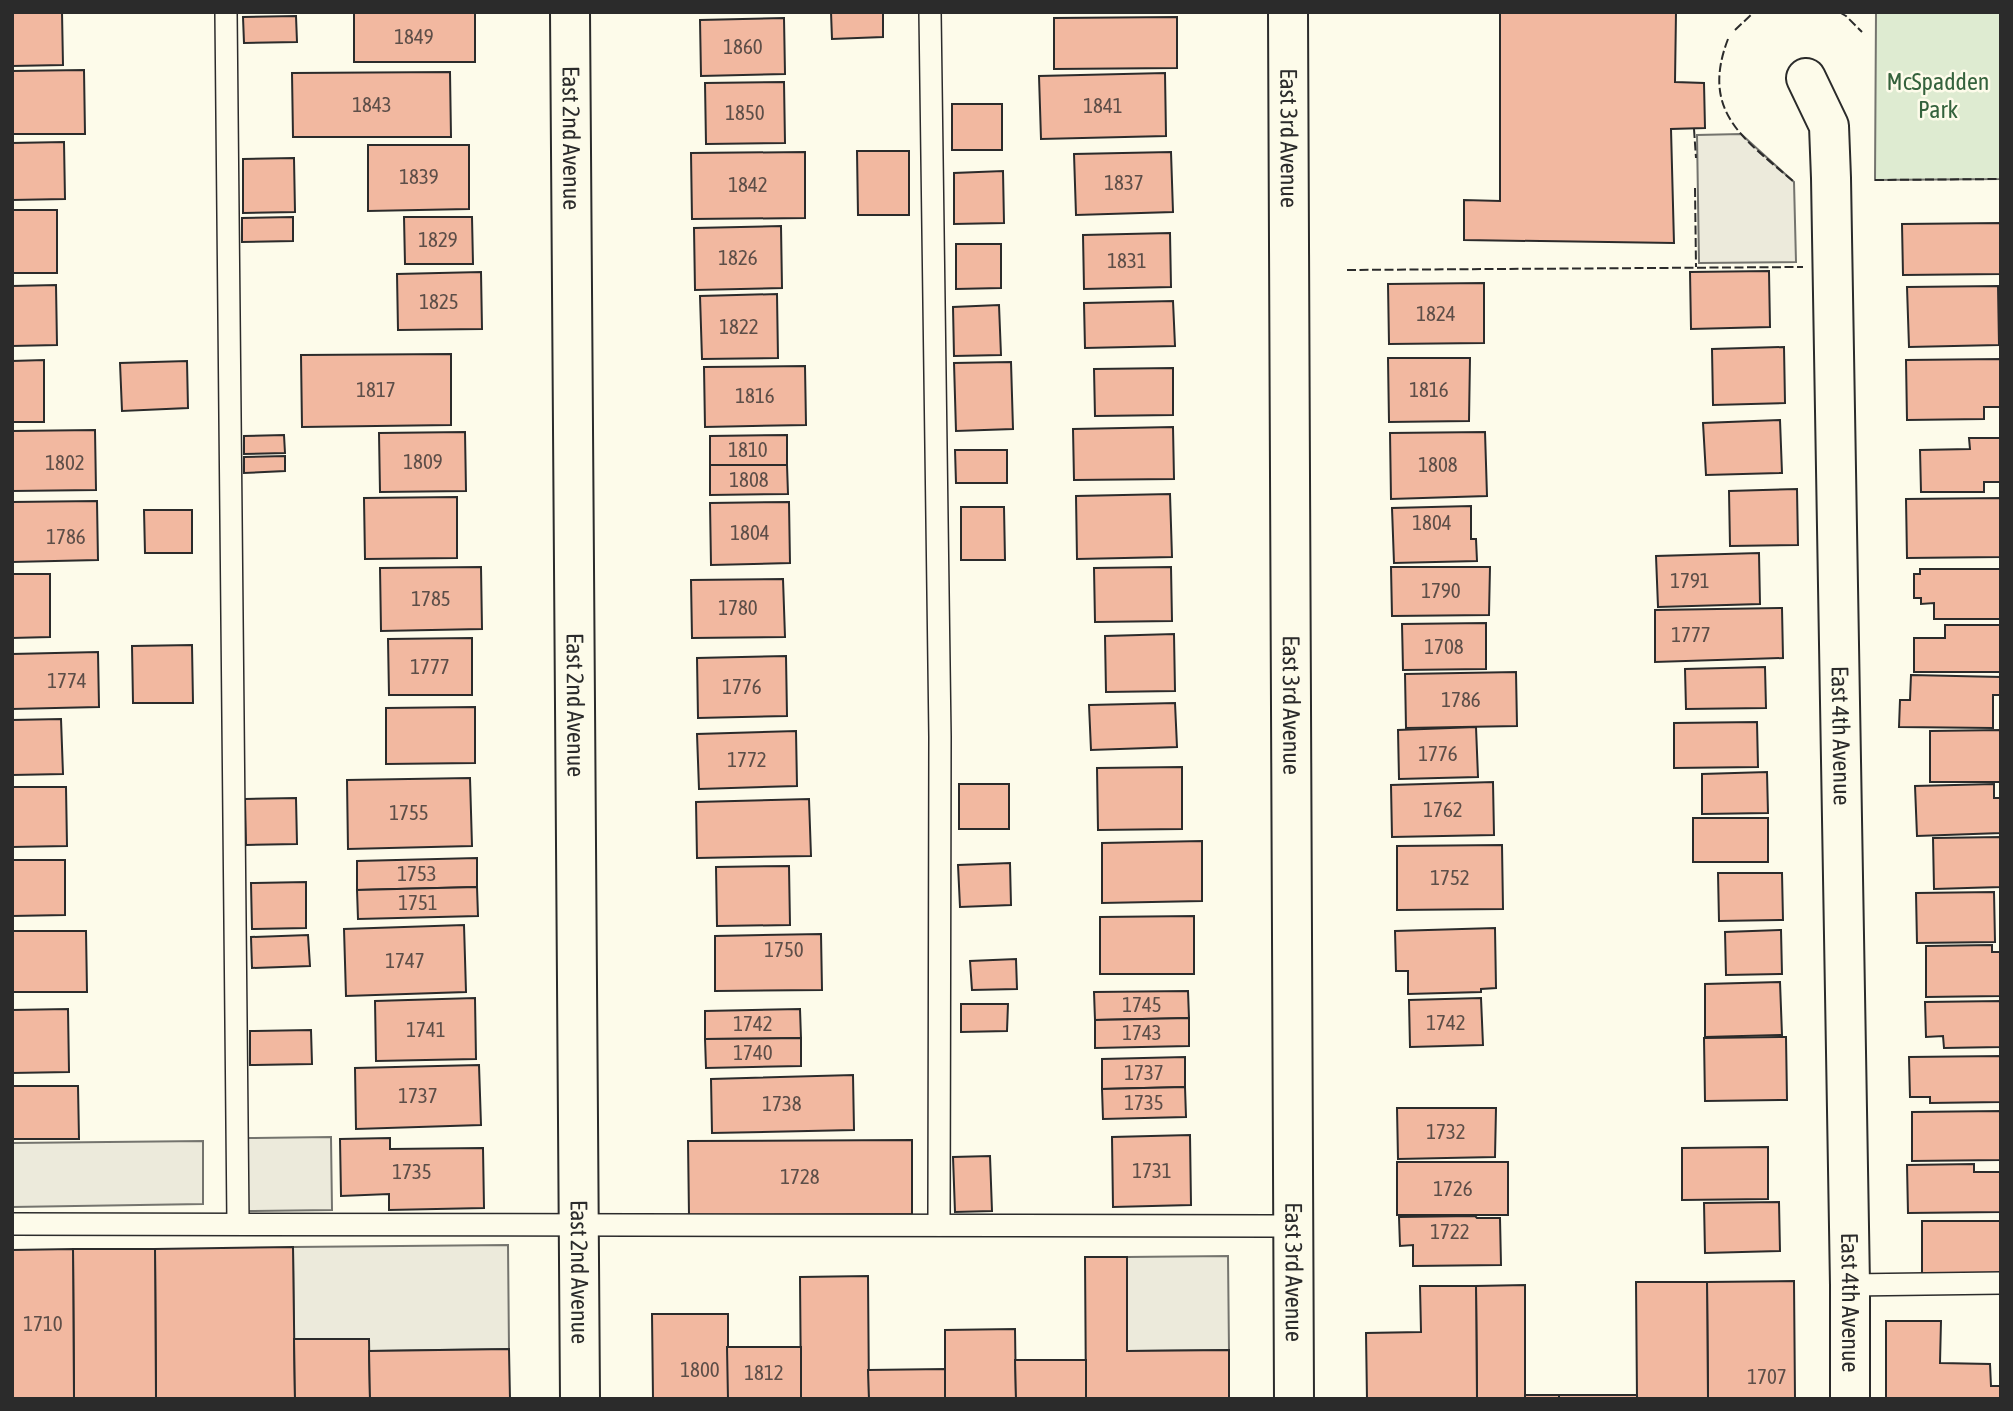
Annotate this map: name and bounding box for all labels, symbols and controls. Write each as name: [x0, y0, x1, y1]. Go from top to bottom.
house number: 1849: [394, 24, 434, 48]
house number: 1860: [723, 34, 763, 58]
street label: East 2nd Avenue: [557, 66, 585, 210]
street label: East 3rd Avenue: [1275, 68, 1303, 208]
park label: McSpadden Park: [1887, 68, 1989, 123]
house number: 1843: [352, 92, 392, 116]
house number: 1841: [1083, 93, 1123, 117]
house number: 1850: [725, 100, 765, 124]
house number: 1839: [399, 164, 439, 188]
house number: 1837: [1104, 170, 1144, 194]
house number: 1842: [728, 172, 768, 196]
house number: 1829: [418, 227, 458, 251]
house number: 1826: [718, 245, 758, 269]
house number: 1831: [1107, 248, 1147, 272]
house number: 1825: [419, 289, 459, 313]
house number: 1824: [1416, 301, 1456, 325]
house number: 1822: [719, 314, 759, 338]
house number: 1817: [356, 377, 396, 401]
house number: 1816: [1409, 377, 1449, 401]
house number: 1816: [735, 383, 775, 407]
house number: 1810: [728, 437, 768, 461]
house number: 1809: [403, 449, 443, 473]
house number: 1802: [45, 450, 85, 474]
house number: 1808: [1418, 452, 1458, 476]
house number: 1808: [729, 467, 769, 491]
house number: 1804: [1412, 510, 1452, 534]
house number: 1804: [730, 520, 770, 544]
house number: 1786: [46, 524, 86, 548]
house number: 1791: [1670, 568, 1710, 592]
house number: 1790: [1421, 578, 1461, 602]
house number: 1785: [411, 586, 451, 610]
house number: 1780: [718, 595, 758, 619]
house number: 1777: [1671, 622, 1711, 646]
street label: East 2nd Avenue: [561, 633, 590, 777]
house number: 1708: [1424, 634, 1464, 658]
street label: East 3rd Avenue: [1278, 635, 1305, 775]
house number: 1777: [410, 654, 450, 678]
street label: East 4th Avenue: [1826, 666, 1856, 806]
house number: 1774: [47, 668, 87, 692]
house number: 1776: [722, 674, 762, 698]
house number: 1786: [1441, 687, 1481, 711]
house number: 1776: [1418, 741, 1458, 765]
house number: 1772: [727, 747, 767, 771]
house number: 1762: [1423, 797, 1463, 821]
house number: 1755: [389, 800, 429, 824]
house number: 1753: [397, 861, 437, 885]
house number: 1752: [1430, 865, 1470, 889]
house number: 1751: [398, 890, 438, 914]
house number: 1750: [764, 937, 804, 961]
house number: 1747: [385, 948, 425, 972]
house number: 1745: [1122, 992, 1162, 1016]
house number: 1742: [1426, 1010, 1466, 1034]
house number: 1742: [733, 1011, 773, 1035]
house number: 1741: [406, 1017, 446, 1041]
house number: 1743: [1122, 1020, 1162, 1044]
house number: 1740: [733, 1040, 773, 1064]
house number: 1737: [1124, 1060, 1164, 1084]
house number: 1737: [398, 1083, 438, 1107]
house number: 1735: [1124, 1090, 1164, 1114]
house number: 1738: [762, 1091, 802, 1115]
house number: 1732: [1426, 1119, 1466, 1143]
house number: 1731: [1132, 1158, 1172, 1182]
house number: 1735: [392, 1159, 432, 1183]
house number: 1728: [780, 1164, 820, 1188]
house number: 1726: [1433, 1176, 1473, 1200]
street label: East 2nd Avenue: [566, 1200, 594, 1344]
street label: East 3rd Avenue: [1280, 1202, 1308, 1342]
house number: 1722: [1430, 1219, 1470, 1243]
street label: East 4th Avenue: [1836, 1232, 1864, 1372]
house number: 1710: [23, 1311, 63, 1335]
house number: 1800: [680, 1357, 720, 1381]
house number: 1812: [744, 1360, 784, 1384]
house number: 1707: [1747, 1364, 1787, 1388]

